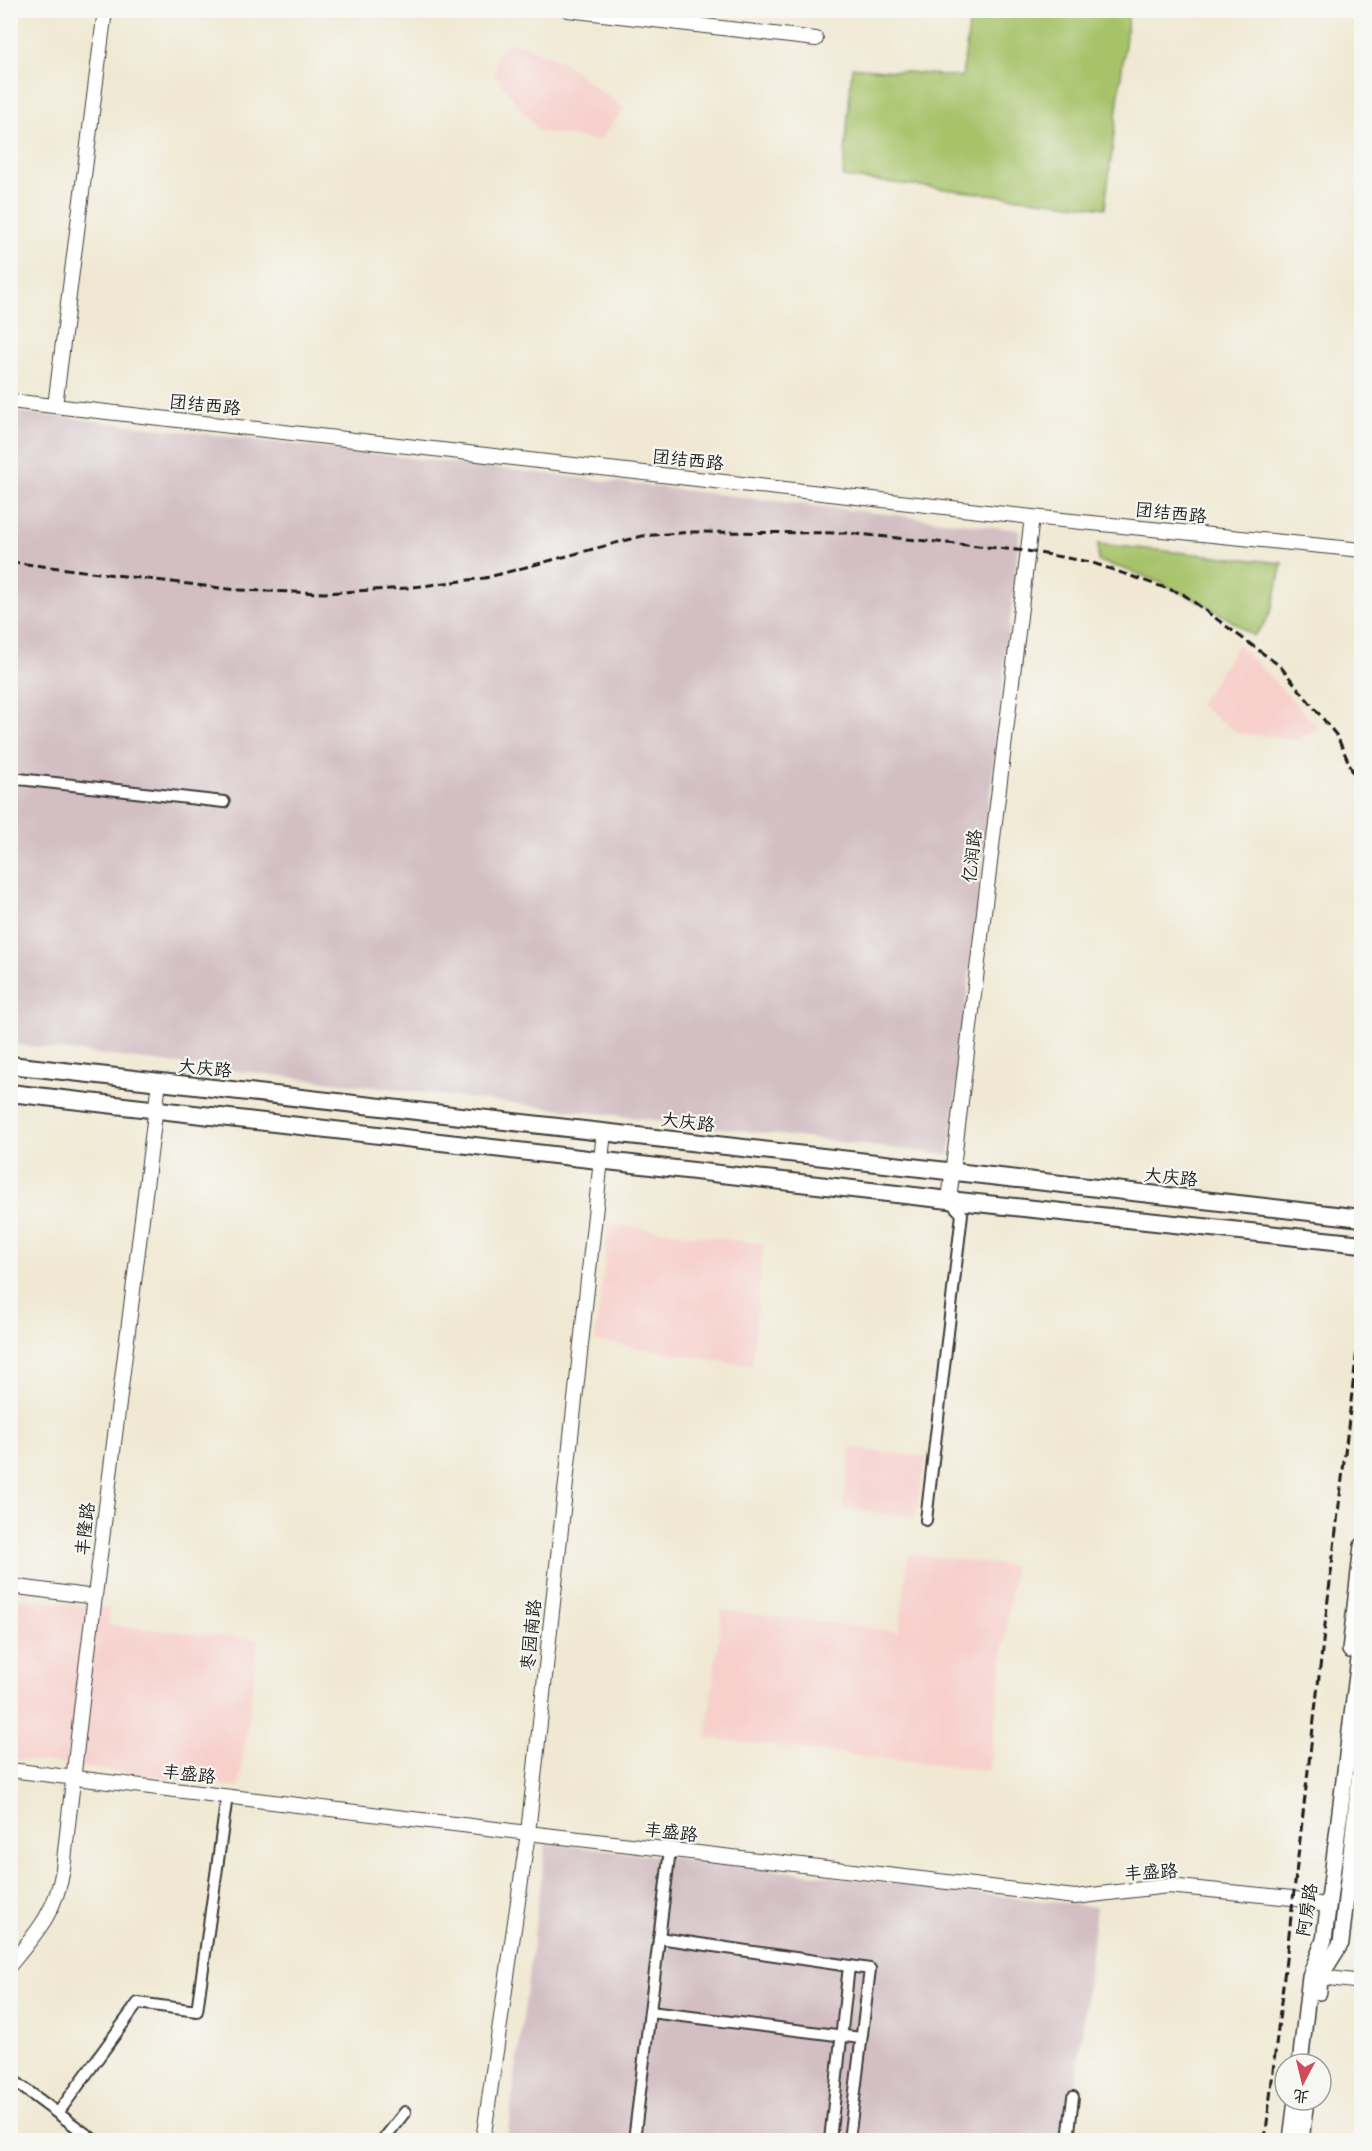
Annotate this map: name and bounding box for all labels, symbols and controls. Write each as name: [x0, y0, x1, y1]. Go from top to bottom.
street label: 团结西路: [168, 390, 242, 421]
street label: 团结西路: [651, 445, 725, 476]
street label: 团结西路: [1134, 498, 1208, 529]
street label: 亿润路: [958, 828, 987, 884]
street label: 大庆路: [177, 1054, 233, 1083]
street label: 大庆路: [660, 1108, 716, 1137]
street label: 大庆路: [1143, 1163, 1199, 1192]
street label: 丰隆路: [71, 1501, 100, 1557]
street label: 枣园南路: [516, 1598, 547, 1672]
street label: 丰盛路: [161, 1760, 217, 1789]
street label: 丰盛路: [643, 1818, 699, 1847]
street label: 丰盛路: [1123, 1860, 1179, 1885]
street label: 阿房路: [1292, 1882, 1323, 1939]
north arrow: [1273, 2052, 1333, 2112]
text: 北: [1292, 2085, 1310, 2107]

